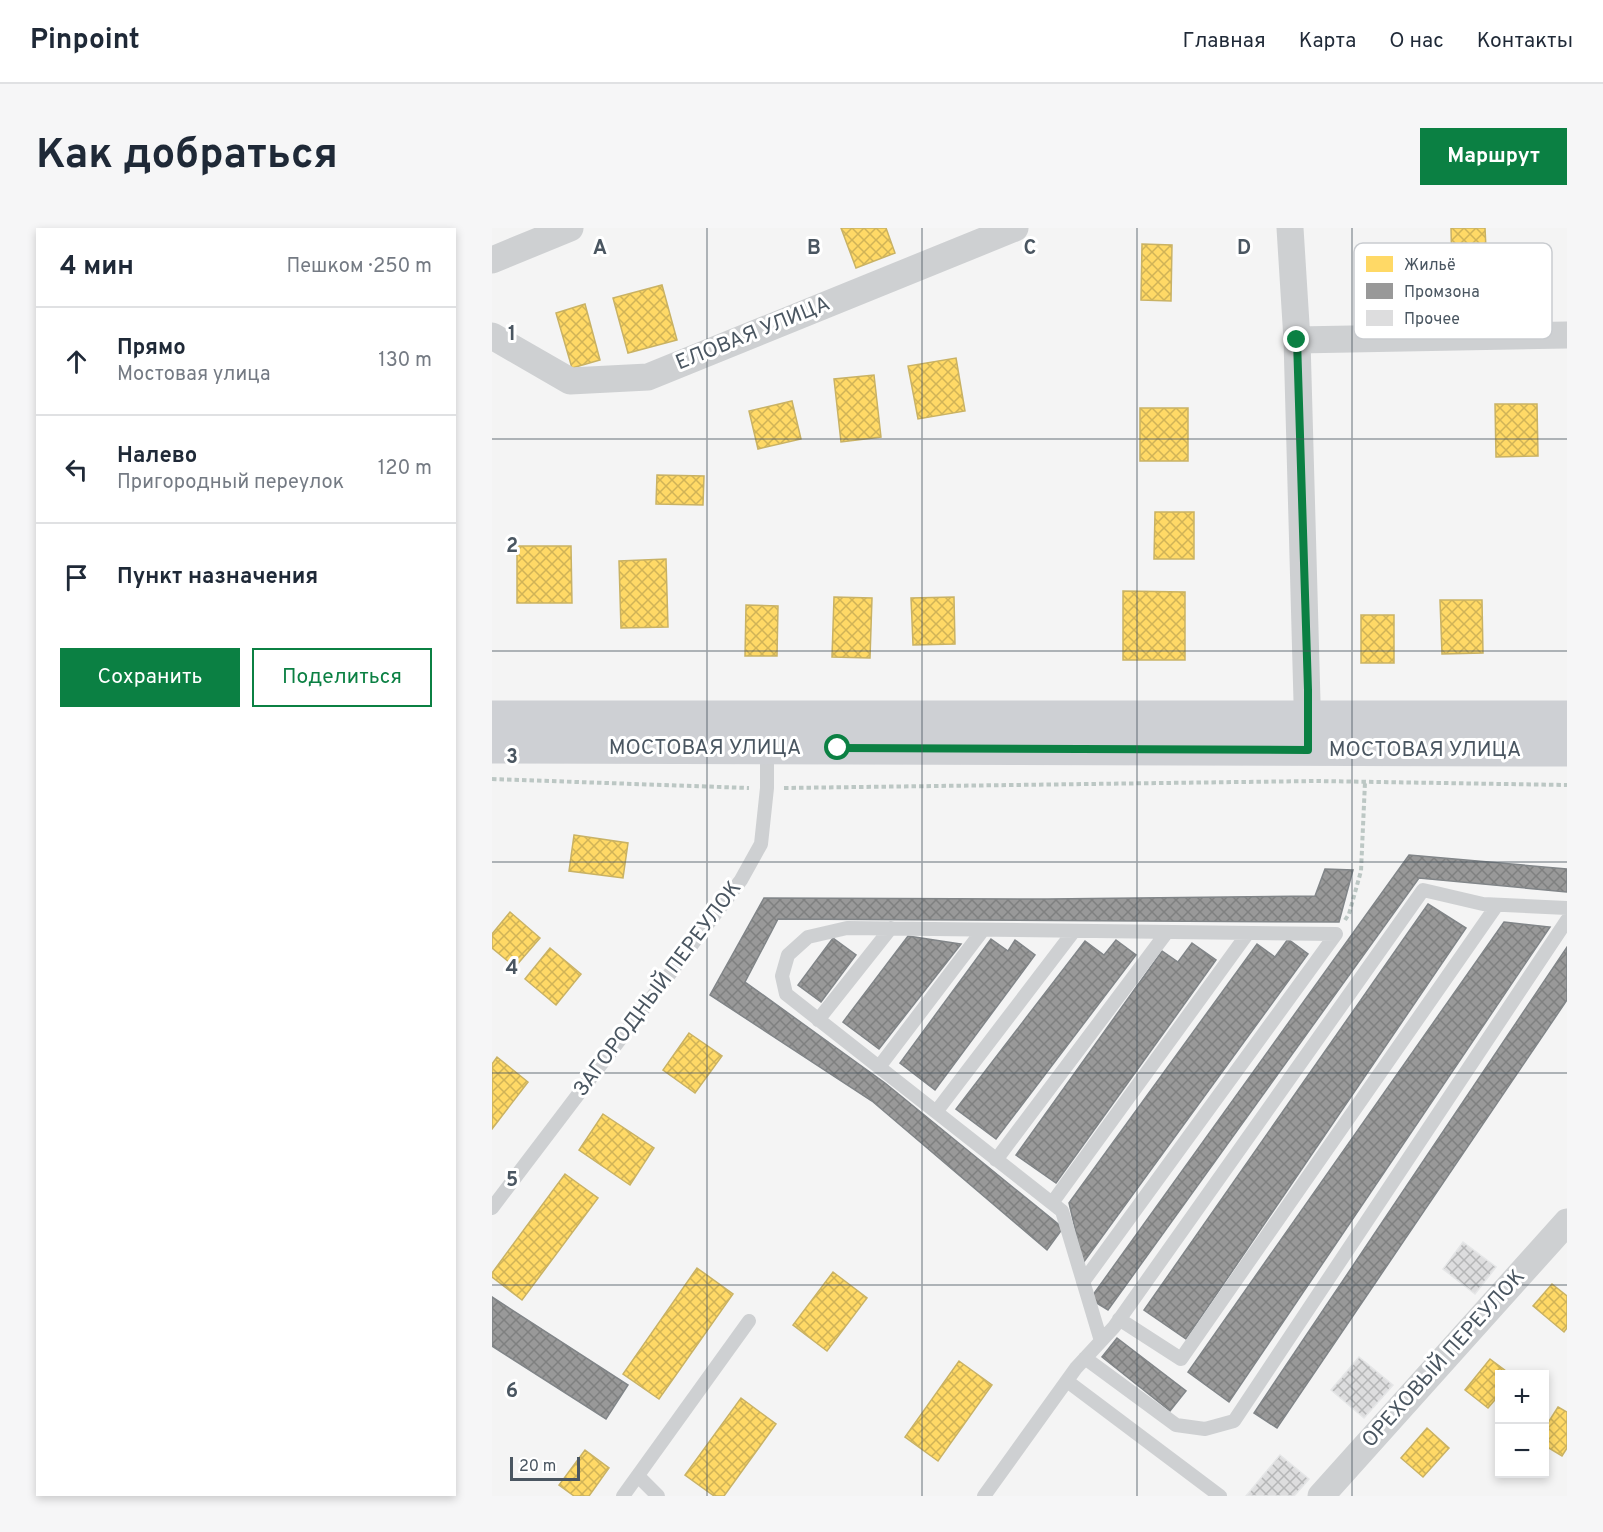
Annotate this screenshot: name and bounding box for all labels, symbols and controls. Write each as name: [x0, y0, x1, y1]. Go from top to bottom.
text: Pinpoint: [30, 23, 140, 59]
text: Главная: [1182, 28, 1266, 55]
text: Карта: [1299, 28, 1356, 55]
text: О нас: [1389, 28, 1444, 55]
text: Контакты: [1477, 28, 1573, 55]
button: Маршрут: [1420, 128, 1567, 185]
text: Как добраться: [36, 130, 338, 183]
text: A: [593, 236, 607, 262]
text: B: [807, 236, 821, 262]
text: C: [1024, 236, 1036, 262]
text: D: [1237, 236, 1251, 262]
legend: [1354, 243, 1552, 339]
text: 4 мин: [60, 251, 134, 284]
text: Пешком · 250 m: [286, 254, 432, 280]
text: Жильё: [1404, 256, 1456, 276]
text: Промзона: [1404, 283, 1480, 303]
street label: ЕЛОВАЯ УЛИЦА: [672, 291, 834, 377]
text: Прочее: [1404, 310, 1460, 330]
text: 1: [508, 322, 516, 348]
route end: [1283, 326, 1309, 352]
text: Прямо: [117, 335, 186, 362]
icon: ahead: [60, 345, 93, 378]
text: 130 m: [378, 348, 432, 374]
text: Мостовая улица: [117, 362, 270, 388]
text: Налево: [117, 443, 197, 470]
icon: left: [60, 453, 93, 486]
text: 120 m: [378, 456, 432, 482]
text: Пригородный переулок: [117, 470, 344, 496]
text: 2: [506, 534, 518, 560]
icon: arrive: [60, 561, 93, 594]
text: Пункт назначения: [117, 564, 318, 591]
button: Сохранить: [60, 648, 240, 707]
button: Поделиться: [252, 648, 432, 707]
route start: [824, 734, 850, 760]
street label: МОСТОВАЯ УЛИЦА: [609, 735, 801, 762]
street label: МОСТОВАЯ УЛИЦА: [1329, 737, 1521, 764]
text: 3: [506, 745, 518, 771]
street label: ЗАГОРОДНЫЙ ПЕРЕУЛОК: [567, 875, 748, 1102]
text: 4: [506, 956, 518, 982]
text: 5: [506, 1168, 518, 1194]
street label: ОРЕХОВЫЙ ПЕРЕУЛОК: [1356, 1263, 1531, 1454]
map controls: [1495, 1370, 1549, 1478]
button: +: [1495, 1370, 1549, 1424]
text: 6: [506, 1379, 518, 1405]
button: −: [1495, 1424, 1549, 1478]
scale bar: [510, 1454, 580, 1482]
text: 20 m: [519, 1457, 556, 1477]

